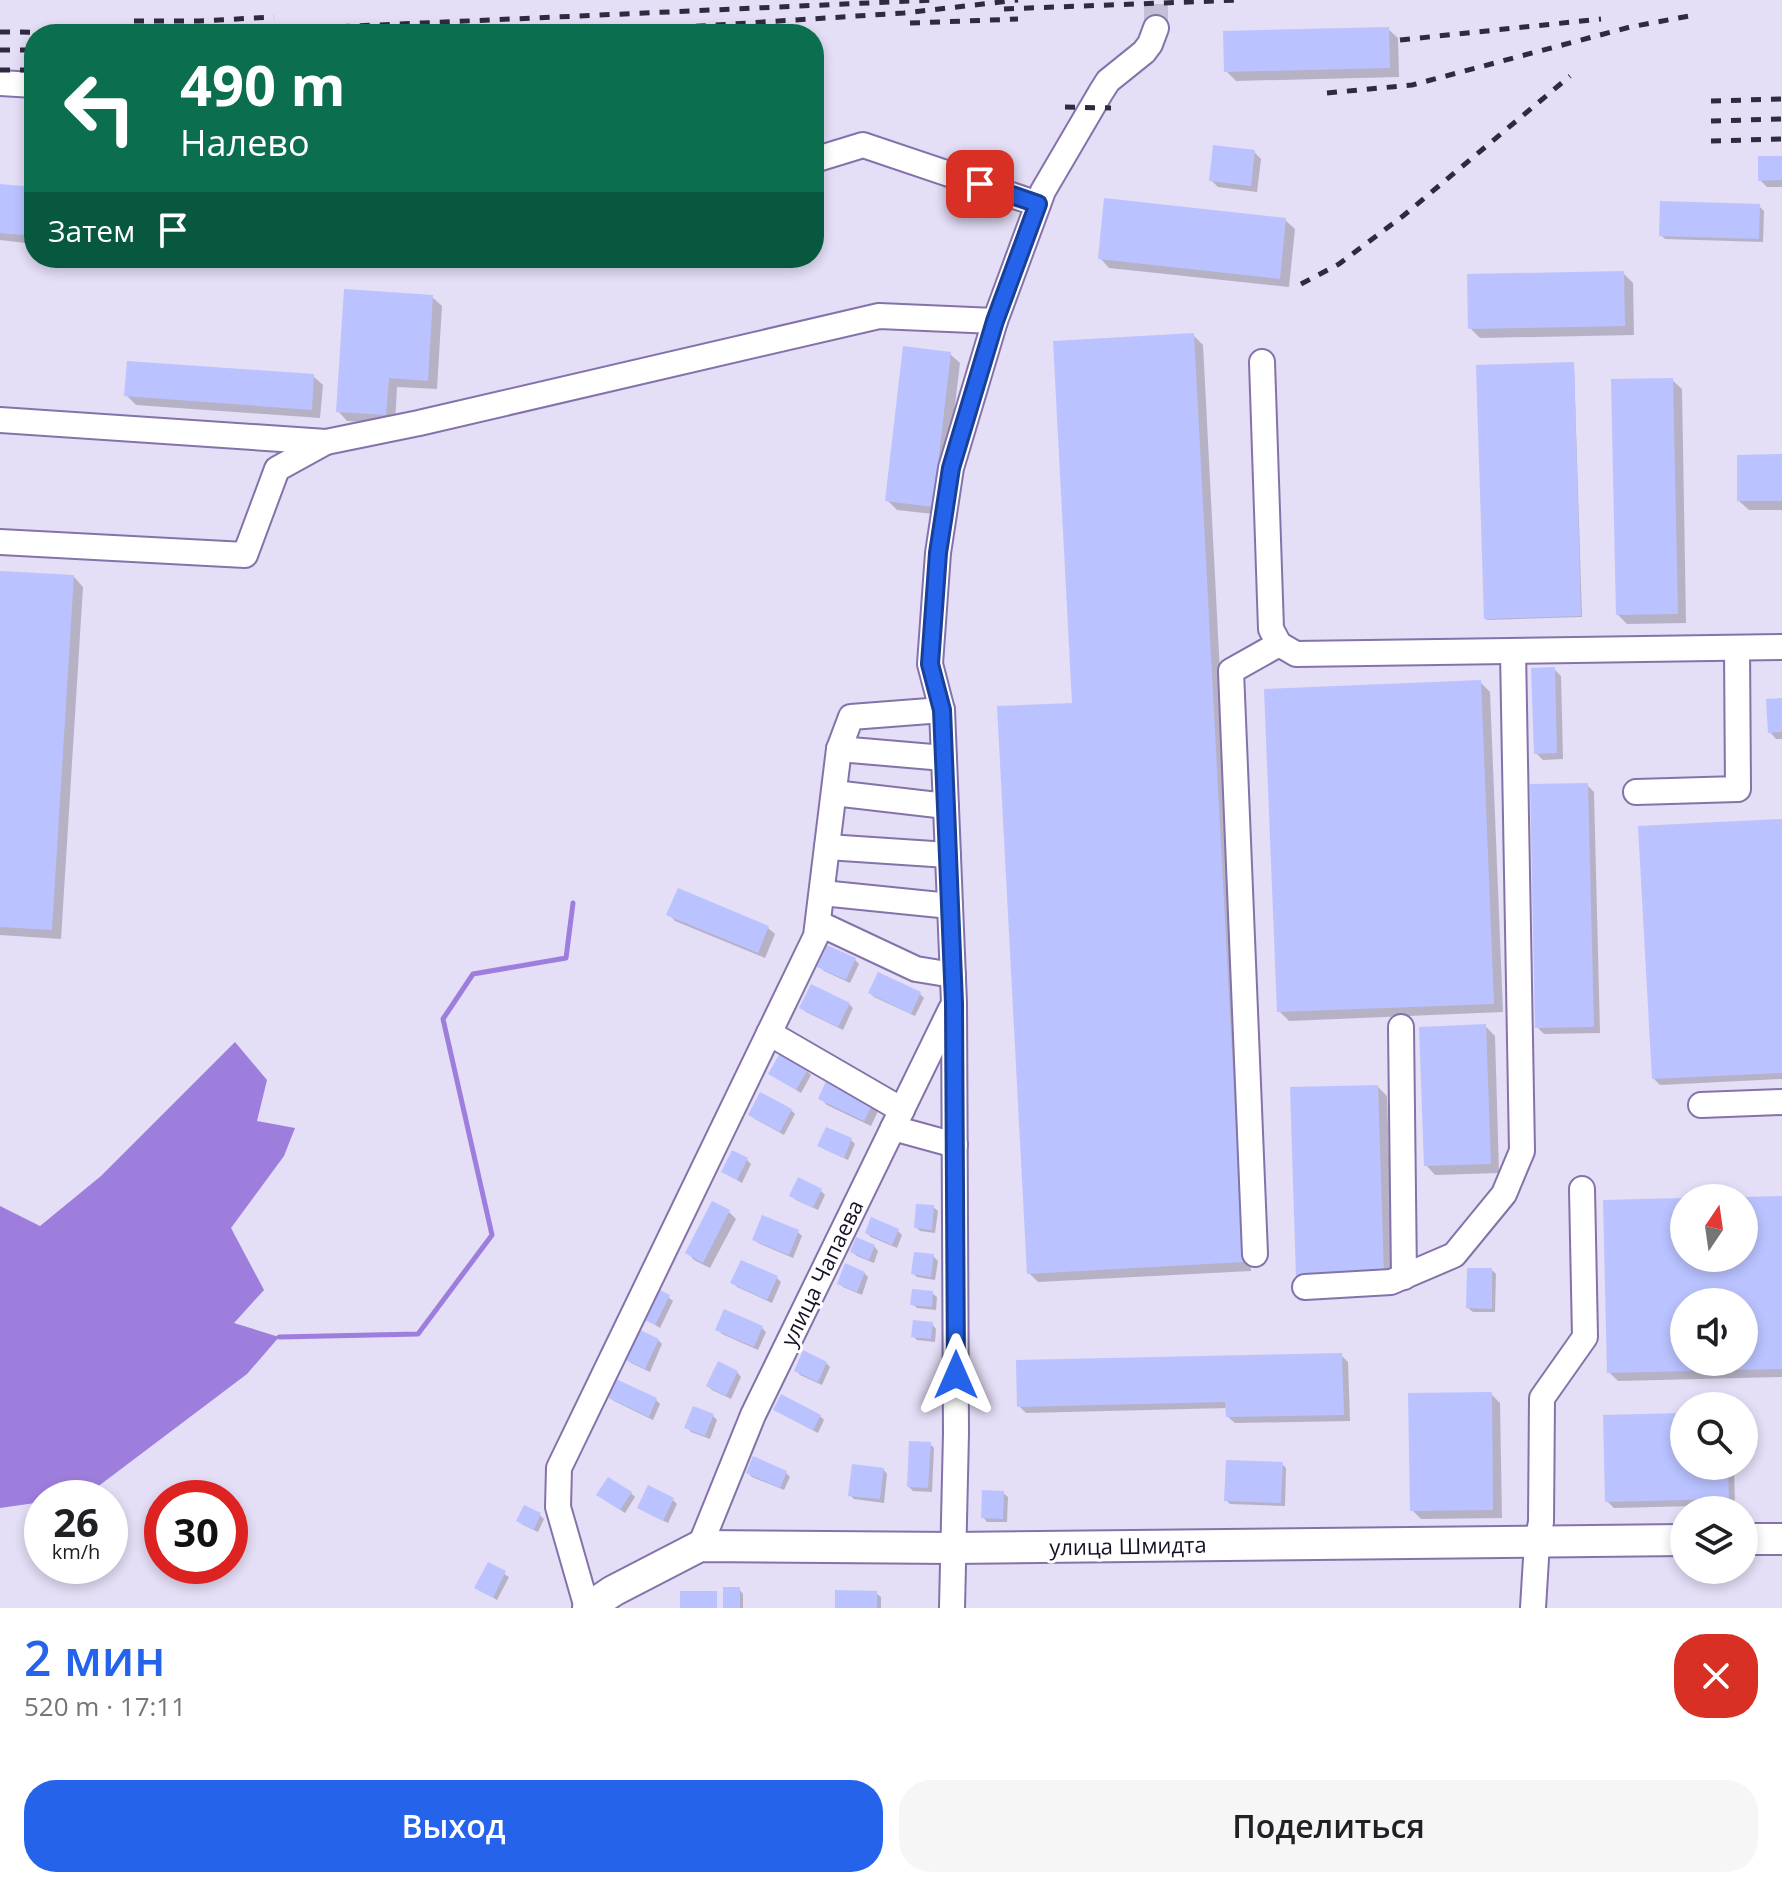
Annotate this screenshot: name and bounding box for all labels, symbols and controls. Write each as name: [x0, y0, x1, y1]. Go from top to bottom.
text: 490 m: [180, 46, 346, 122]
icon: left: [48, 56, 152, 160]
text: Налево: [180, 118, 310, 167]
pin: [946, 150, 1014, 218]
icon: arrive: [958, 162, 1002, 206]
icon: arrive: [151, 208, 195, 252]
text: Затем: [48, 210, 135, 251]
north arrow: [1670, 1184, 1758, 1272]
map controls: [1670, 1184, 1758, 1584]
street label: улица Чапаева: [773, 1194, 870, 1351]
button: sound: [1670, 1288, 1758, 1376]
position arrow: [914, 1333, 998, 1417]
button: search: [1670, 1392, 1758, 1480]
speed limit sign: 30: [144, 1480, 248, 1584]
text: 26: [53, 1494, 99, 1549]
button: layers: [1670, 1496, 1758, 1584]
street label: улица Шмидта: [1049, 1529, 1207, 1561]
text: km/h: [52, 1538, 100, 1565]
text: 2 мин: [24, 1625, 165, 1690]
button: close: [1674, 1634, 1758, 1718]
text: 520 m · 17:11: [24, 1688, 186, 1724]
button: Выход: [24, 1780, 883, 1872]
button: Поделиться: [899, 1780, 1758, 1872]

